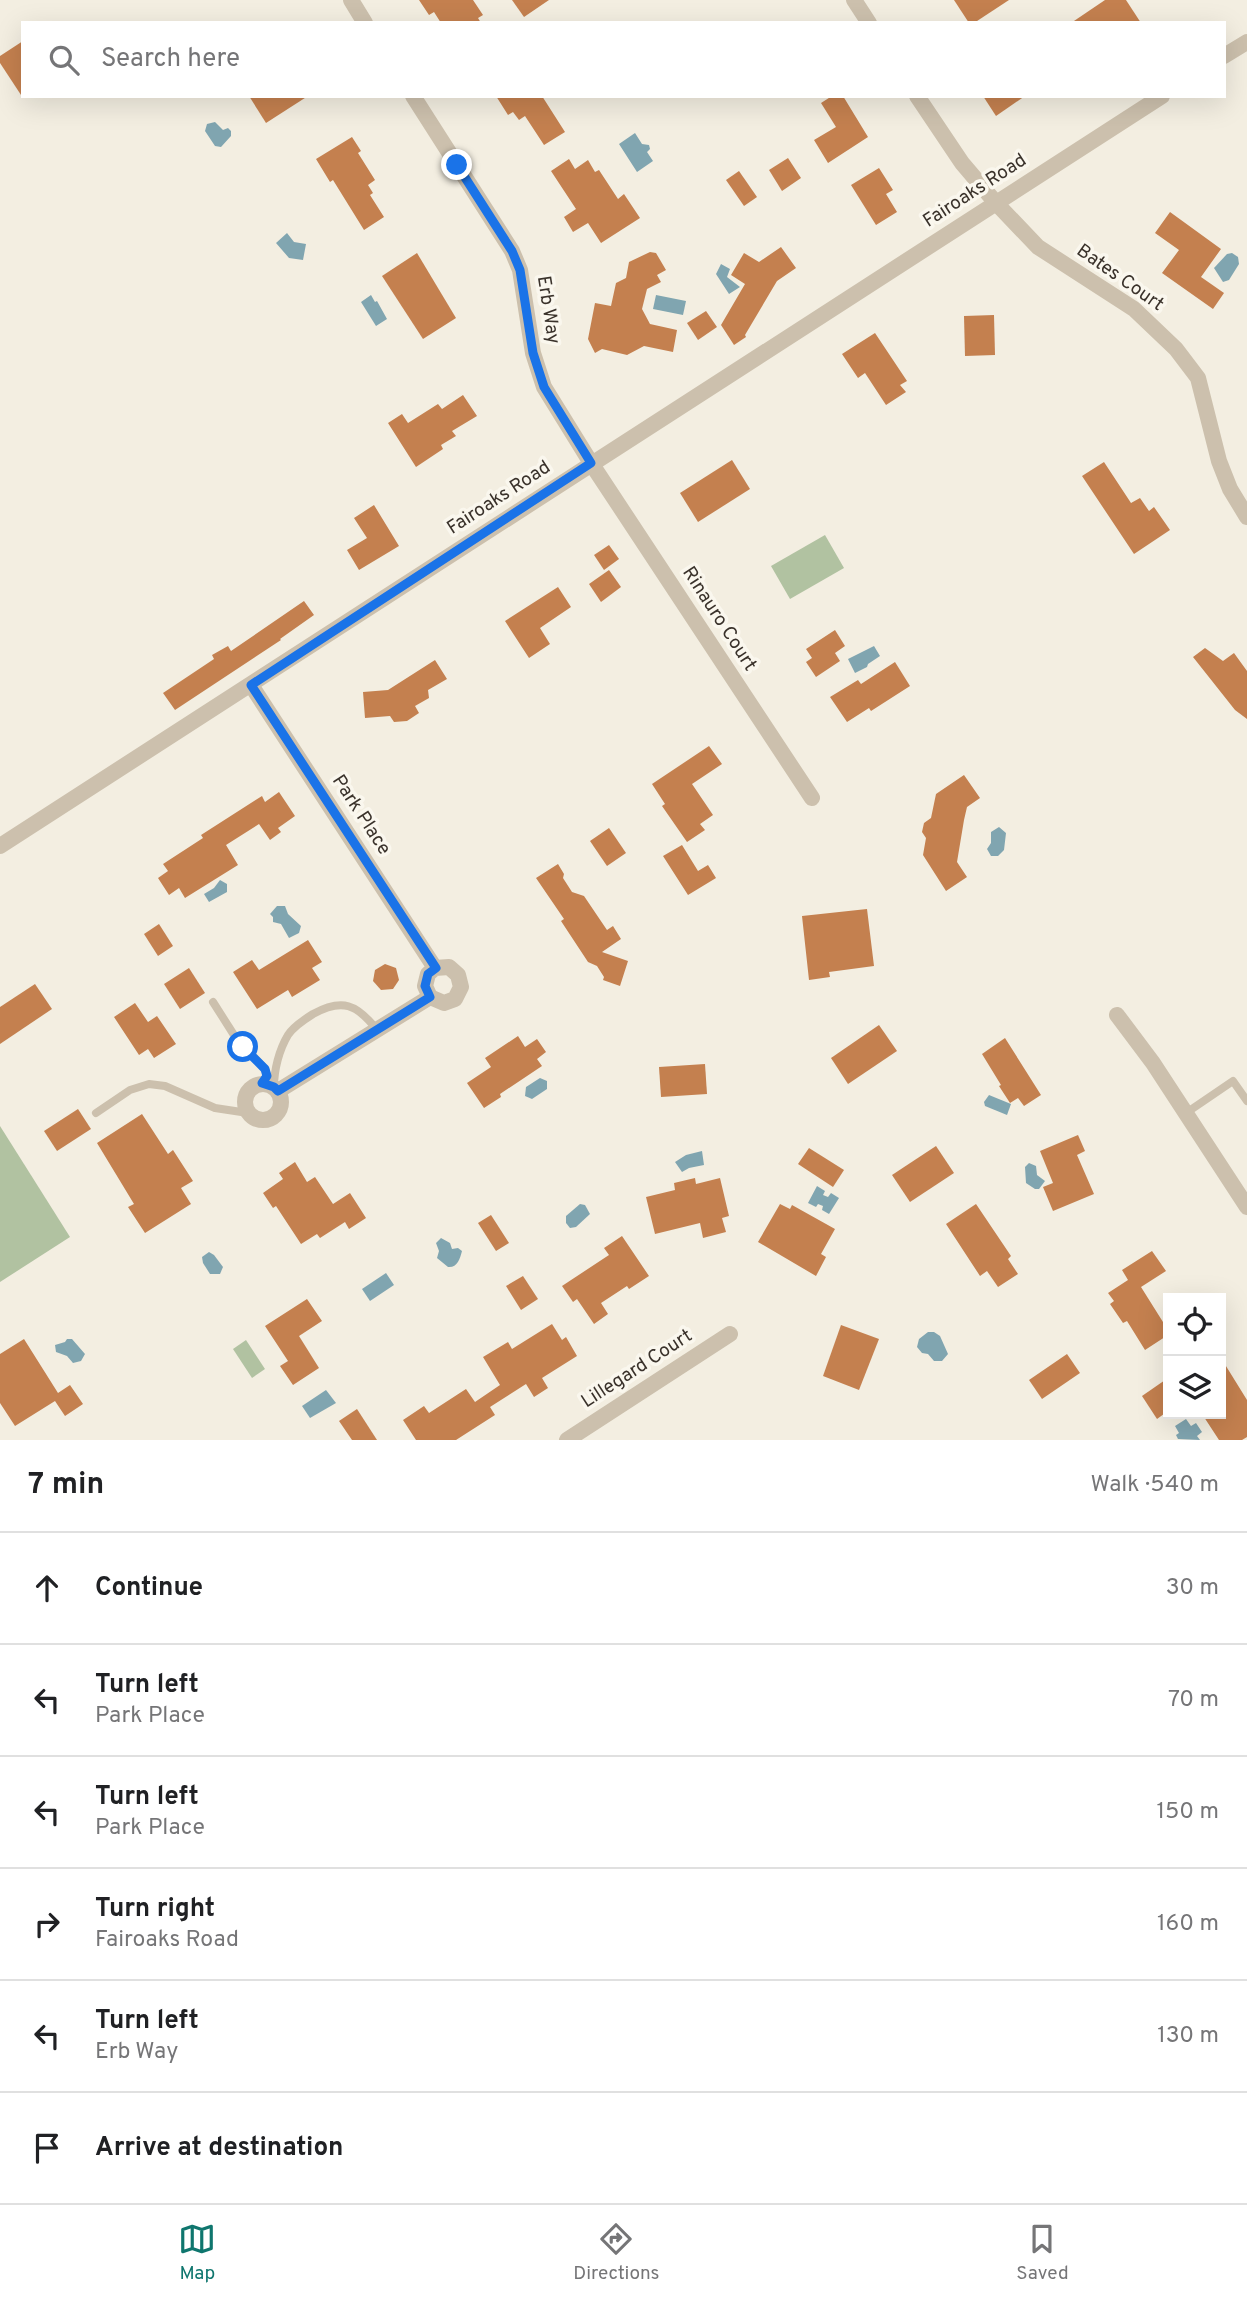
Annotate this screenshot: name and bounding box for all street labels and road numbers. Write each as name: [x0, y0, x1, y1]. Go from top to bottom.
street label: Fairoaks Road: [919, 149, 1031, 233]
street label: Bates Court: [1072, 239, 1168, 317]
street label: Erb Way: [531, 274, 565, 346]
street label: Fairoaks Road: [443, 456, 555, 540]
street label: Rinauro Court: [676, 562, 762, 676]
street label: Park Place: [326, 770, 396, 860]
street label: Lillegard Court: [577, 1324, 697, 1414]

